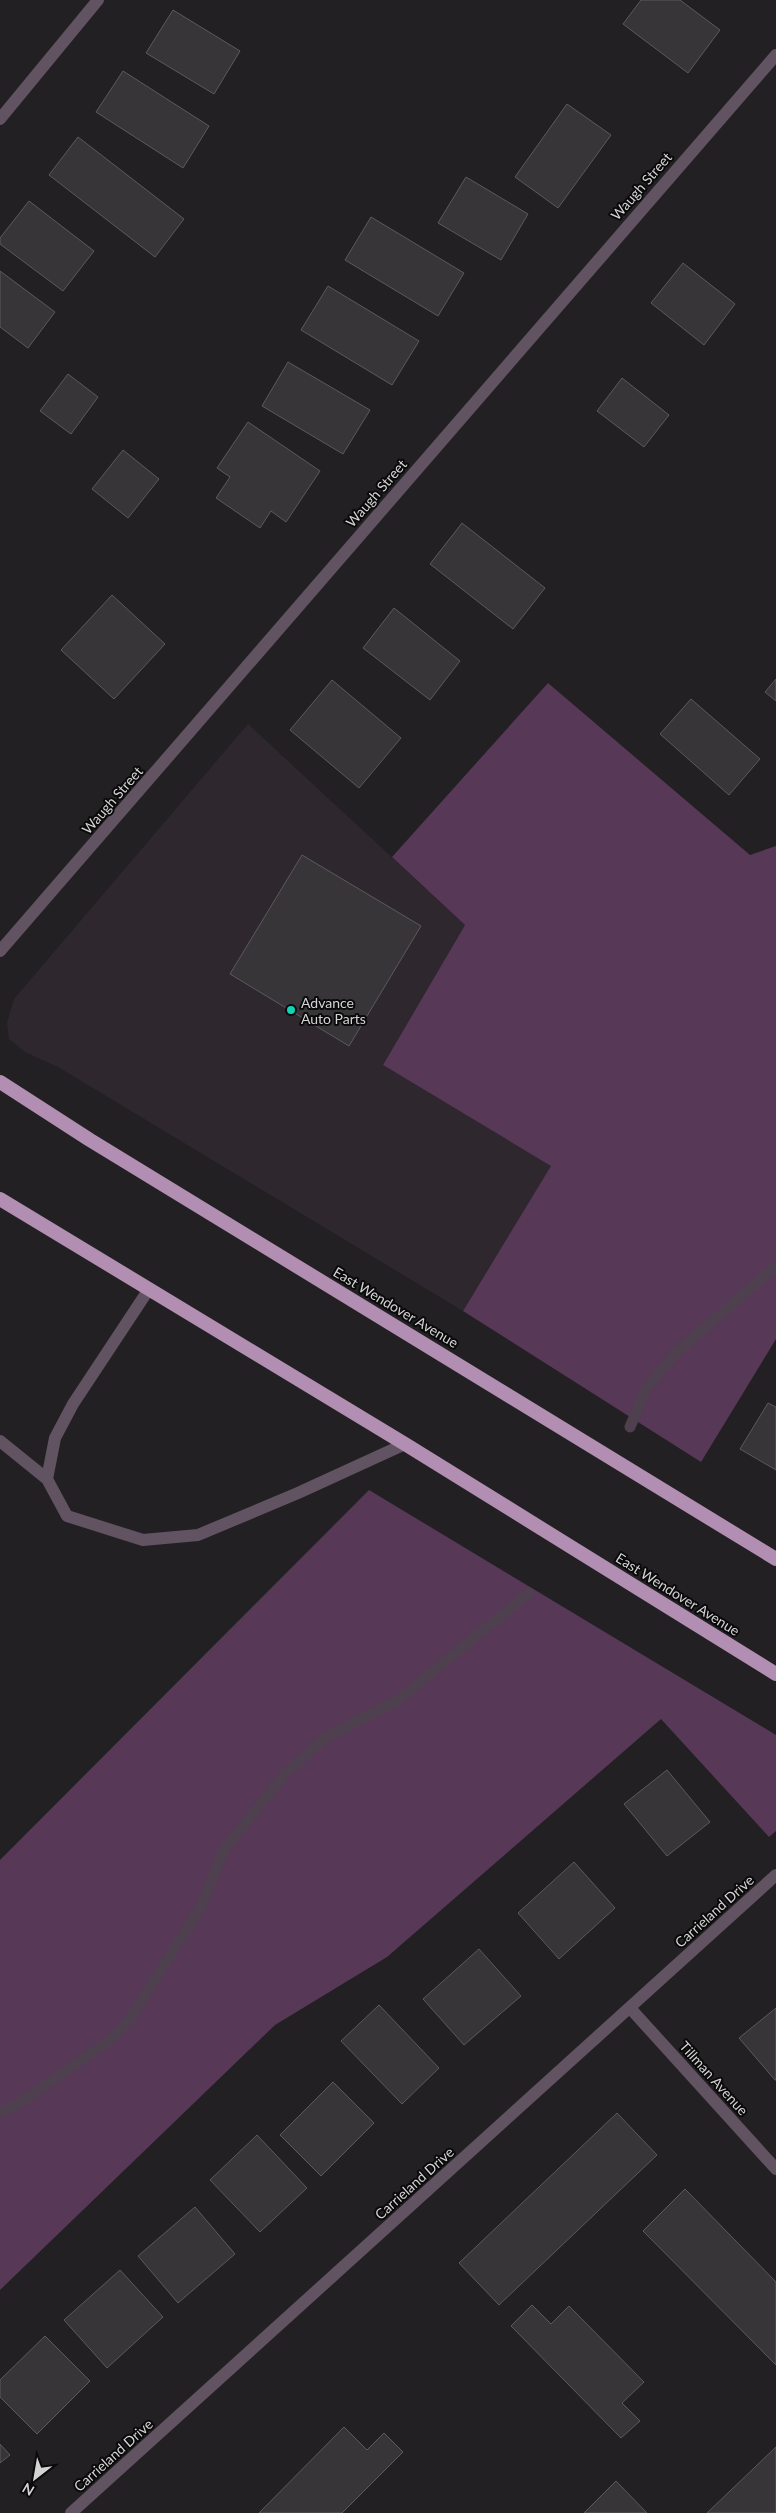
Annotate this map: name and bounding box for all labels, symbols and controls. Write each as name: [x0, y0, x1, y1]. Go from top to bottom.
street label: Waugh Street: [607, 149, 675, 223]
street label: Waugh Street: [342, 456, 410, 530]
street label: Waugh Street: [78, 763, 146, 837]
place label: Advance Auto Parts: [301, 994, 366, 1027]
marker: Advance Auto Parts: [285, 1004, 297, 1016]
street label: East Wendover Avenue: [330, 1263, 462, 1351]
street label: East Wendover Avenue: [613, 1549, 743, 1639]
street label: Carrieland Drive: [671, 1871, 757, 1951]
street label: Tillman Avenue: [676, 2037, 752, 2119]
street label: Carrieland Drive: [371, 2143, 457, 2223]
street label: Carrieland Drive: [70, 2415, 156, 2495]
north arrow: [10, 2453, 60, 2503]
text: N: [19, 2480, 37, 2500]

